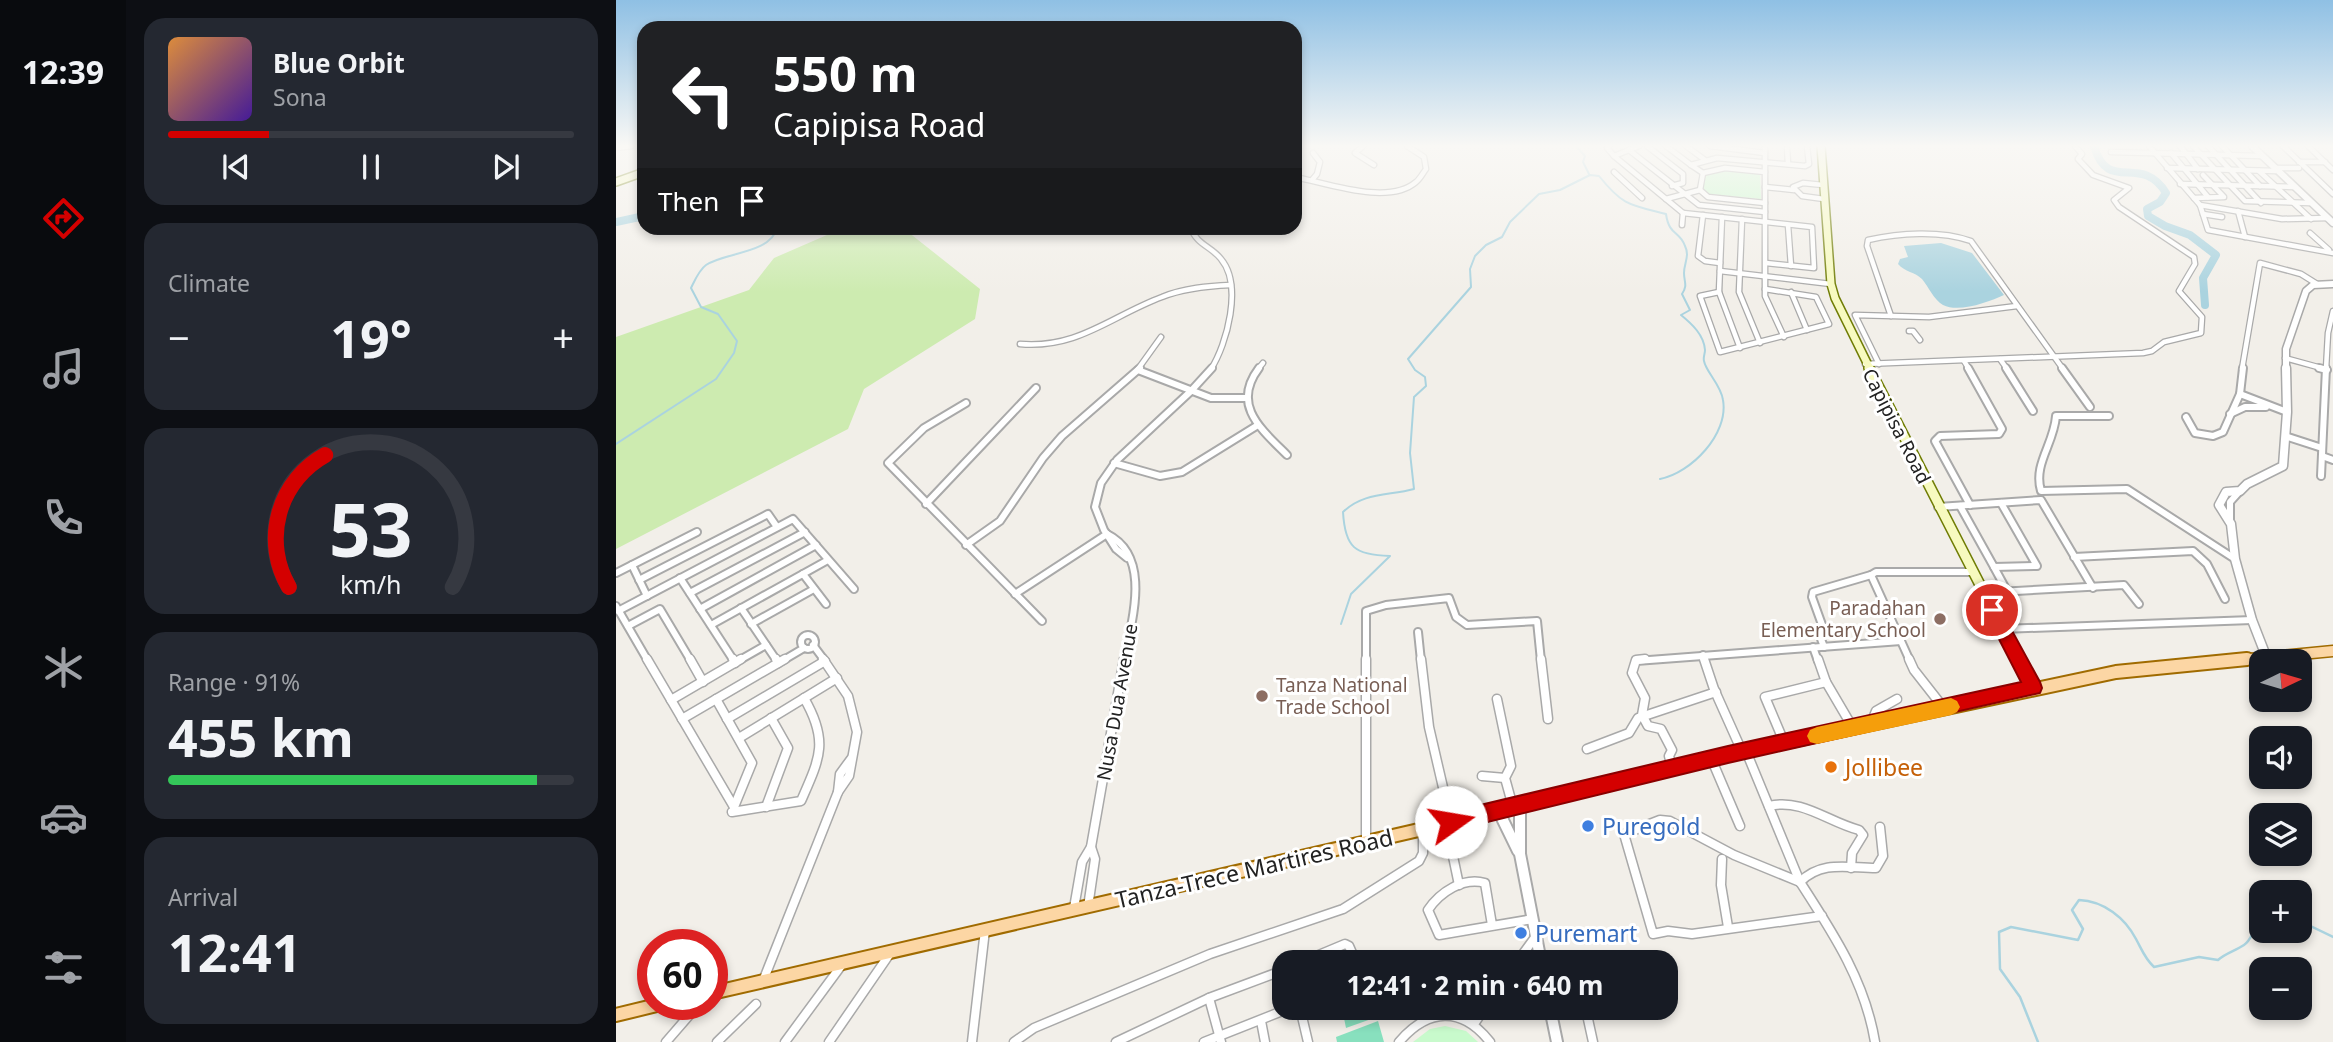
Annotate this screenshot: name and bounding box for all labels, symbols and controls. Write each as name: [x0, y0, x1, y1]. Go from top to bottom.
text: 550 m: [773, 40, 918, 106]
text: Blue Orbit: [273, 45, 405, 81]
icon: left: [658, 49, 749, 140]
text: 12:39: [22, 50, 104, 93]
text: Sona: [273, 81, 327, 113]
text: Capipisa Road: [773, 103, 986, 146]
icon: previous: [217, 148, 255, 186]
icon: pause: [352, 148, 390, 186]
icon: next: [487, 148, 525, 186]
icon: arrive: [733, 182, 771, 220]
text: Then: [658, 183, 719, 219]
icon: directions: [39, 194, 88, 243]
text: Climate: [168, 267, 250, 299]
text: 19°: [330, 302, 412, 373]
text: −: [168, 311, 190, 363]
text: +: [552, 311, 574, 363]
icon: music: [39, 344, 88, 393]
street label: Capipisa Road: [1857, 364, 1937, 488]
text: 53: [329, 479, 413, 578]
icon: phone: [39, 493, 88, 542]
text: km/h: [340, 567, 402, 601]
pin: [1962, 580, 2022, 640]
icon: arrive: [1973, 591, 2011, 629]
place label: Paradahan Elementary School: [1760, 595, 1926, 643]
marker: Paradahan Elementary School: [1932, 611, 1948, 627]
street label: Nusa Dua Avenue: [1090, 622, 1144, 782]
icon: climate: [39, 643, 88, 692]
north arrow: [2249, 649, 2312, 712]
map controls: [2249, 649, 2312, 1020]
text: Range · 91%: [168, 666, 300, 698]
place label: Tanza National Trade School: [1276, 672, 1408, 720]
marker: Tanza National Trade School: [1254, 688, 1270, 704]
text: 455 km: [168, 701, 354, 772]
button: sound: [2249, 726, 2312, 789]
place label: Jollibee: [1843, 751, 1923, 783]
marker: Jollibee: [1823, 759, 1839, 775]
position arrow: [1414, 785, 1488, 859]
icon: car: [39, 793, 88, 842]
button: layers: [2249, 803, 2312, 866]
place label: Puregold: [1602, 810, 1700, 842]
marker: Puregold: [1580, 818, 1596, 834]
street label: Tanza-Trece Martires Road: [1112, 821, 1396, 915]
button: +: [2249, 880, 2312, 943]
text: Arrival: [168, 881, 238, 913]
text: 12:41: [168, 916, 302, 987]
place label: Puremart: [1535, 917, 1637, 949]
marker: Puremart: [1513, 925, 1529, 941]
speed limit sign: 60: [637, 929, 728, 1020]
icon: filters: [39, 943, 88, 992]
button: −: [2249, 957, 2312, 1020]
text: 12:41 · 2 min · 640 m: [1347, 967, 1603, 1003]

